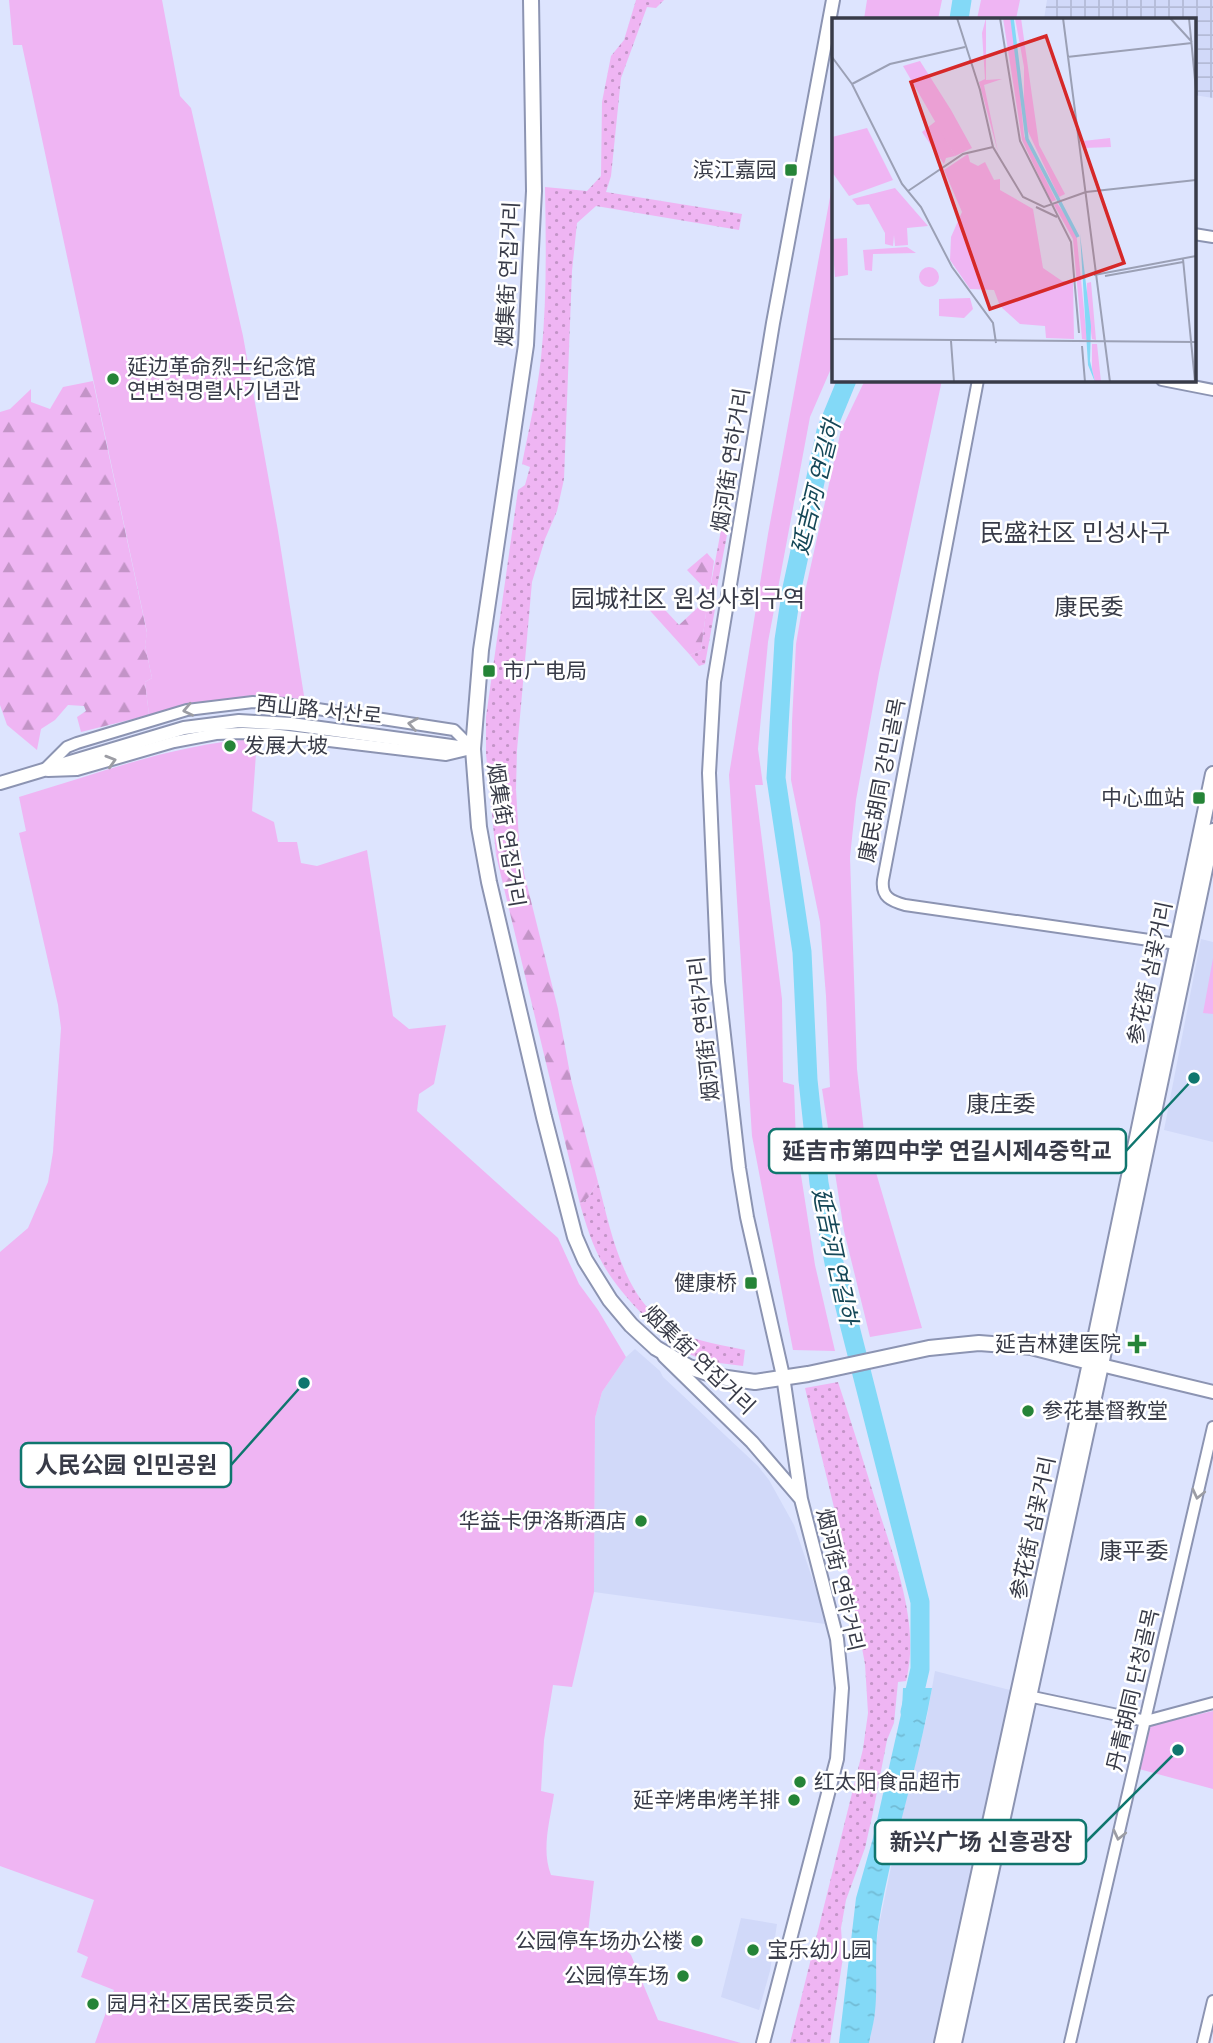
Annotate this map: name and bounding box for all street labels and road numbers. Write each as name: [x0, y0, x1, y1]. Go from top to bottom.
street label: 烟集街 연집거리: [490, 201, 525, 347]
street label: 烟河街 연하거리: [706, 386, 755, 534]
street label: 西山路 서산로: [255, 689, 383, 730]
street label: 康民胡同 강민골목: [852, 696, 911, 864]
street label: 烟集街 연집거리: [482, 761, 531, 909]
street label: 参花街 삼꽃거리: [1121, 899, 1178, 1047]
street label: 烟河街 연하거리: [682, 955, 725, 1103]
street label: 烟集街 연집거리: [638, 1299, 761, 1420]
street label: 参花街 삼꽃거리: [1004, 1454, 1061, 1602]
street label: 烟河街 연하거리: [811, 1506, 870, 1654]
street label: 丹青胡同 단청골목: [1101, 1606, 1164, 1774]

